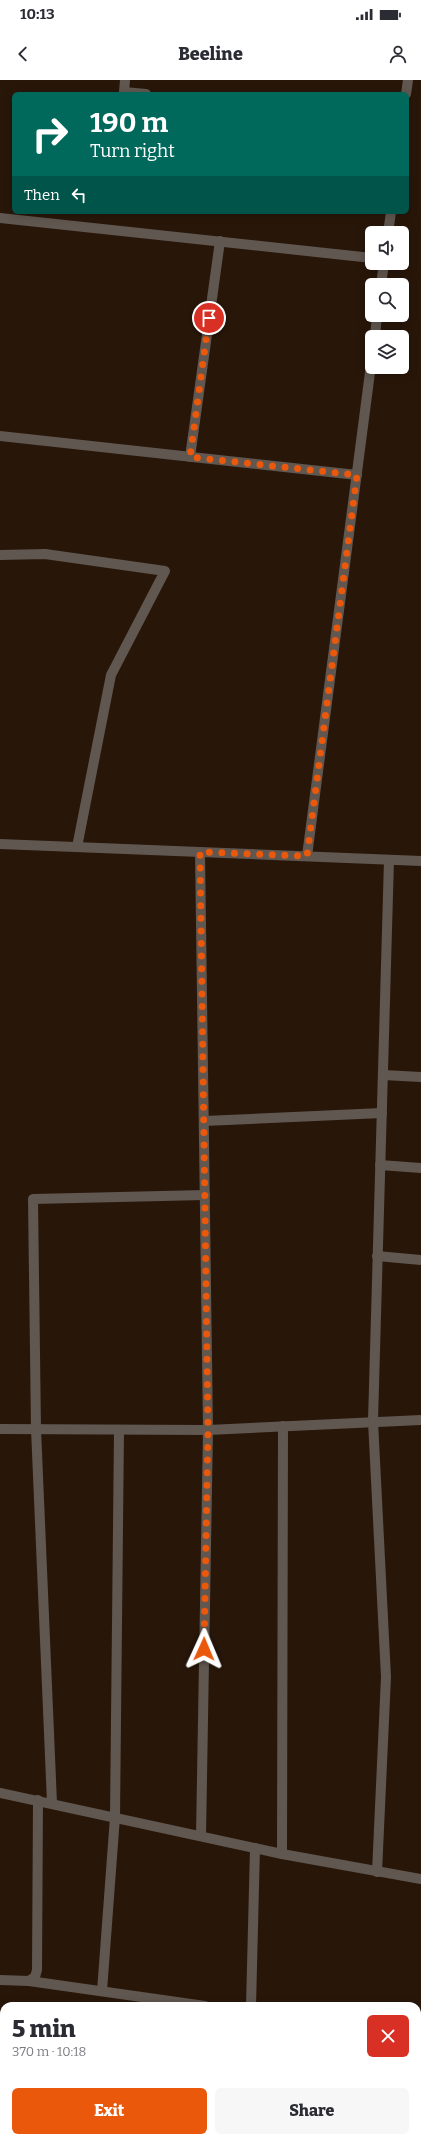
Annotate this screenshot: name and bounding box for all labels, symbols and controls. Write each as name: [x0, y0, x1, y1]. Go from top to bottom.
text: 10:13: [20, 5, 55, 23]
icon: back: [12, 43, 34, 65]
text: Beeline: [178, 43, 243, 65]
icon: person: [387, 43, 409, 65]
text: 190 m: [90, 106, 168, 139]
icon: right: [24, 108, 76, 160]
text: Turn right: [90, 140, 175, 162]
icon: left: [68, 184, 90, 206]
text: Then: [24, 186, 60, 204]
map controls: [365, 226, 409, 374]
button: sound: [365, 226, 409, 270]
button: search: [365, 278, 409, 322]
pin: [192, 301, 226, 335]
icon: arrive: [198, 307, 220, 329]
button: layers: [365, 330, 409, 374]
position arrow: [183, 1628, 225, 1670]
text: 5 min: [12, 2015, 76, 2043]
button: close: [367, 2015, 409, 2057]
text: 370 m · 10:18: [12, 2044, 86, 2059]
button: Exit: [12, 2088, 207, 2134]
button: Share: [215, 2088, 409, 2134]

